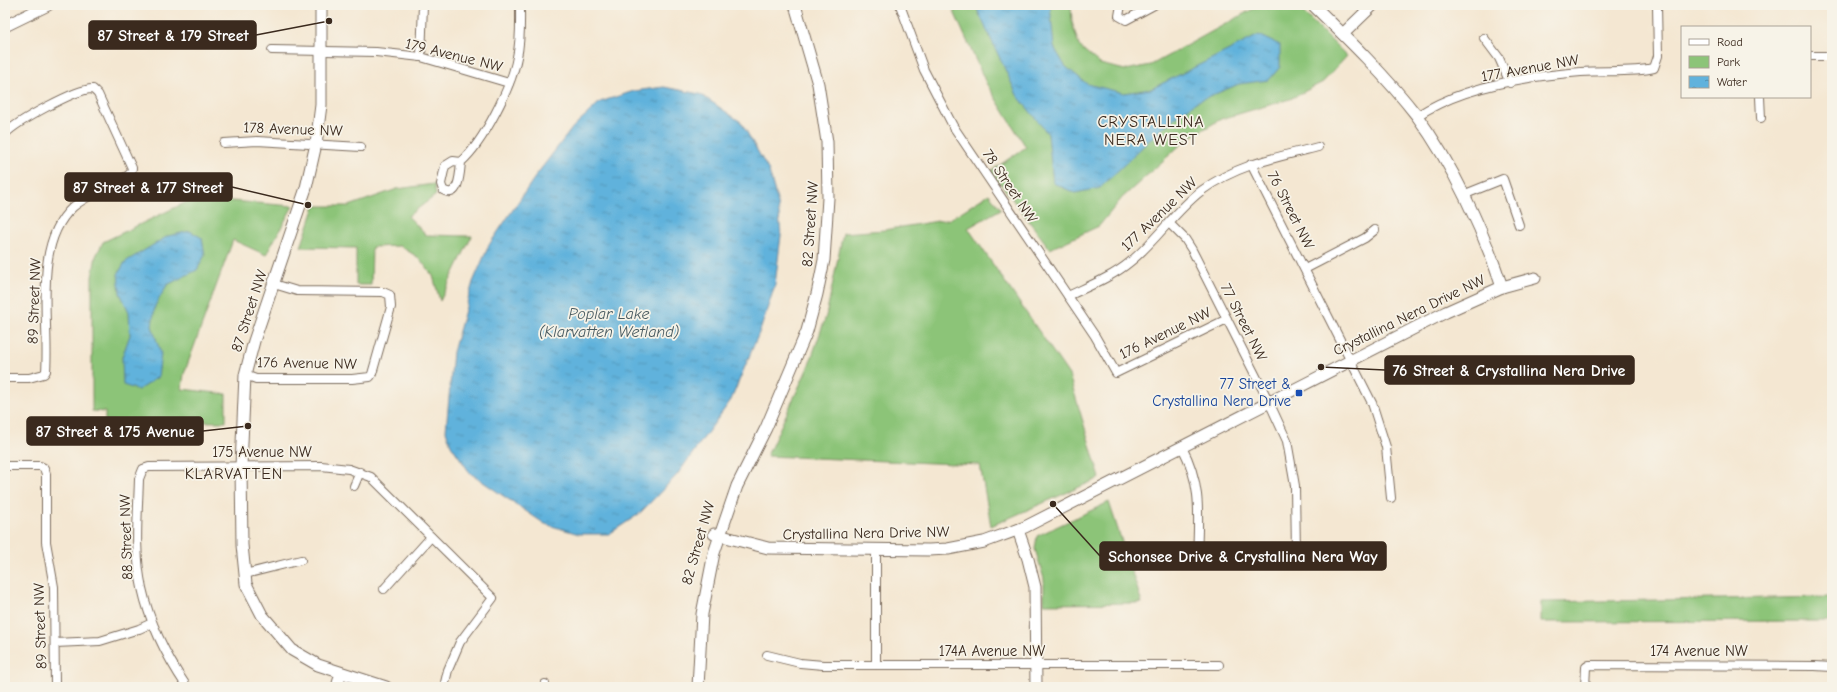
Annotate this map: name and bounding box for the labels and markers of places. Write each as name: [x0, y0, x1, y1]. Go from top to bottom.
callout: 87 Street & 179 Street: [89, 21, 256, 49]
callout: 87 Street & 177 Street: [65, 173, 232, 201]
callout: 76 Street & Crystallina Nera Drive: [1385, 356, 1634, 384]
place label: 77 Street & Crystallina Nera Drive: [1152, 375, 1291, 410]
marker: 77 Street & Crystallina Nera Drive: [1294, 388, 1304, 398]
callout: 87 Street & 175 Avenue: [27, 417, 203, 445]
callout: Schonsee Drive & Crystallina Nera Way: [1100, 542, 1386, 570]

